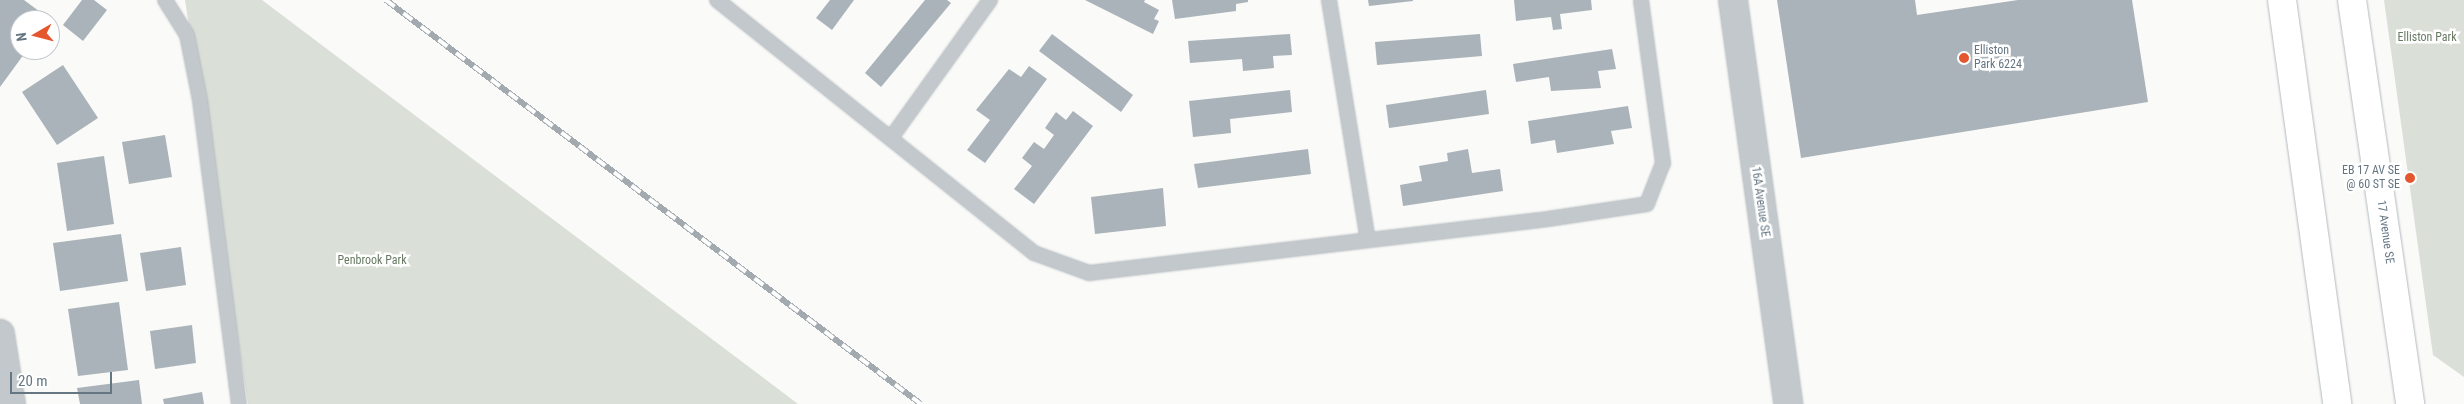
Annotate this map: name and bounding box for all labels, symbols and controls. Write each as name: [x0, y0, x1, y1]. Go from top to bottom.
north arrow: [10, 10, 60, 60]
park label: Elliston Park: [2397, 31, 2457, 45]
text: N: [13, 32, 30, 42]
place label: Elliston Park 6224: [1974, 44, 2022, 72]
marker: Elliston Park 6224: [1958, 52, 1970, 64]
place label: EB 17 AV SE @ 60 ST SE: [2342, 164, 2400, 192]
street label: 16A Avenue SE: [1748, 166, 1772, 238]
marker: EB 17 AV SE @ 60 ST SE: [2404, 172, 2416, 184]
street label: 17 Avenue SE: [2373, 199, 2397, 265]
park label: Penbrook Park: [337, 254, 407, 268]
scale bar: [12, 362, 115, 394]
text: 20 m: [18, 372, 48, 390]

